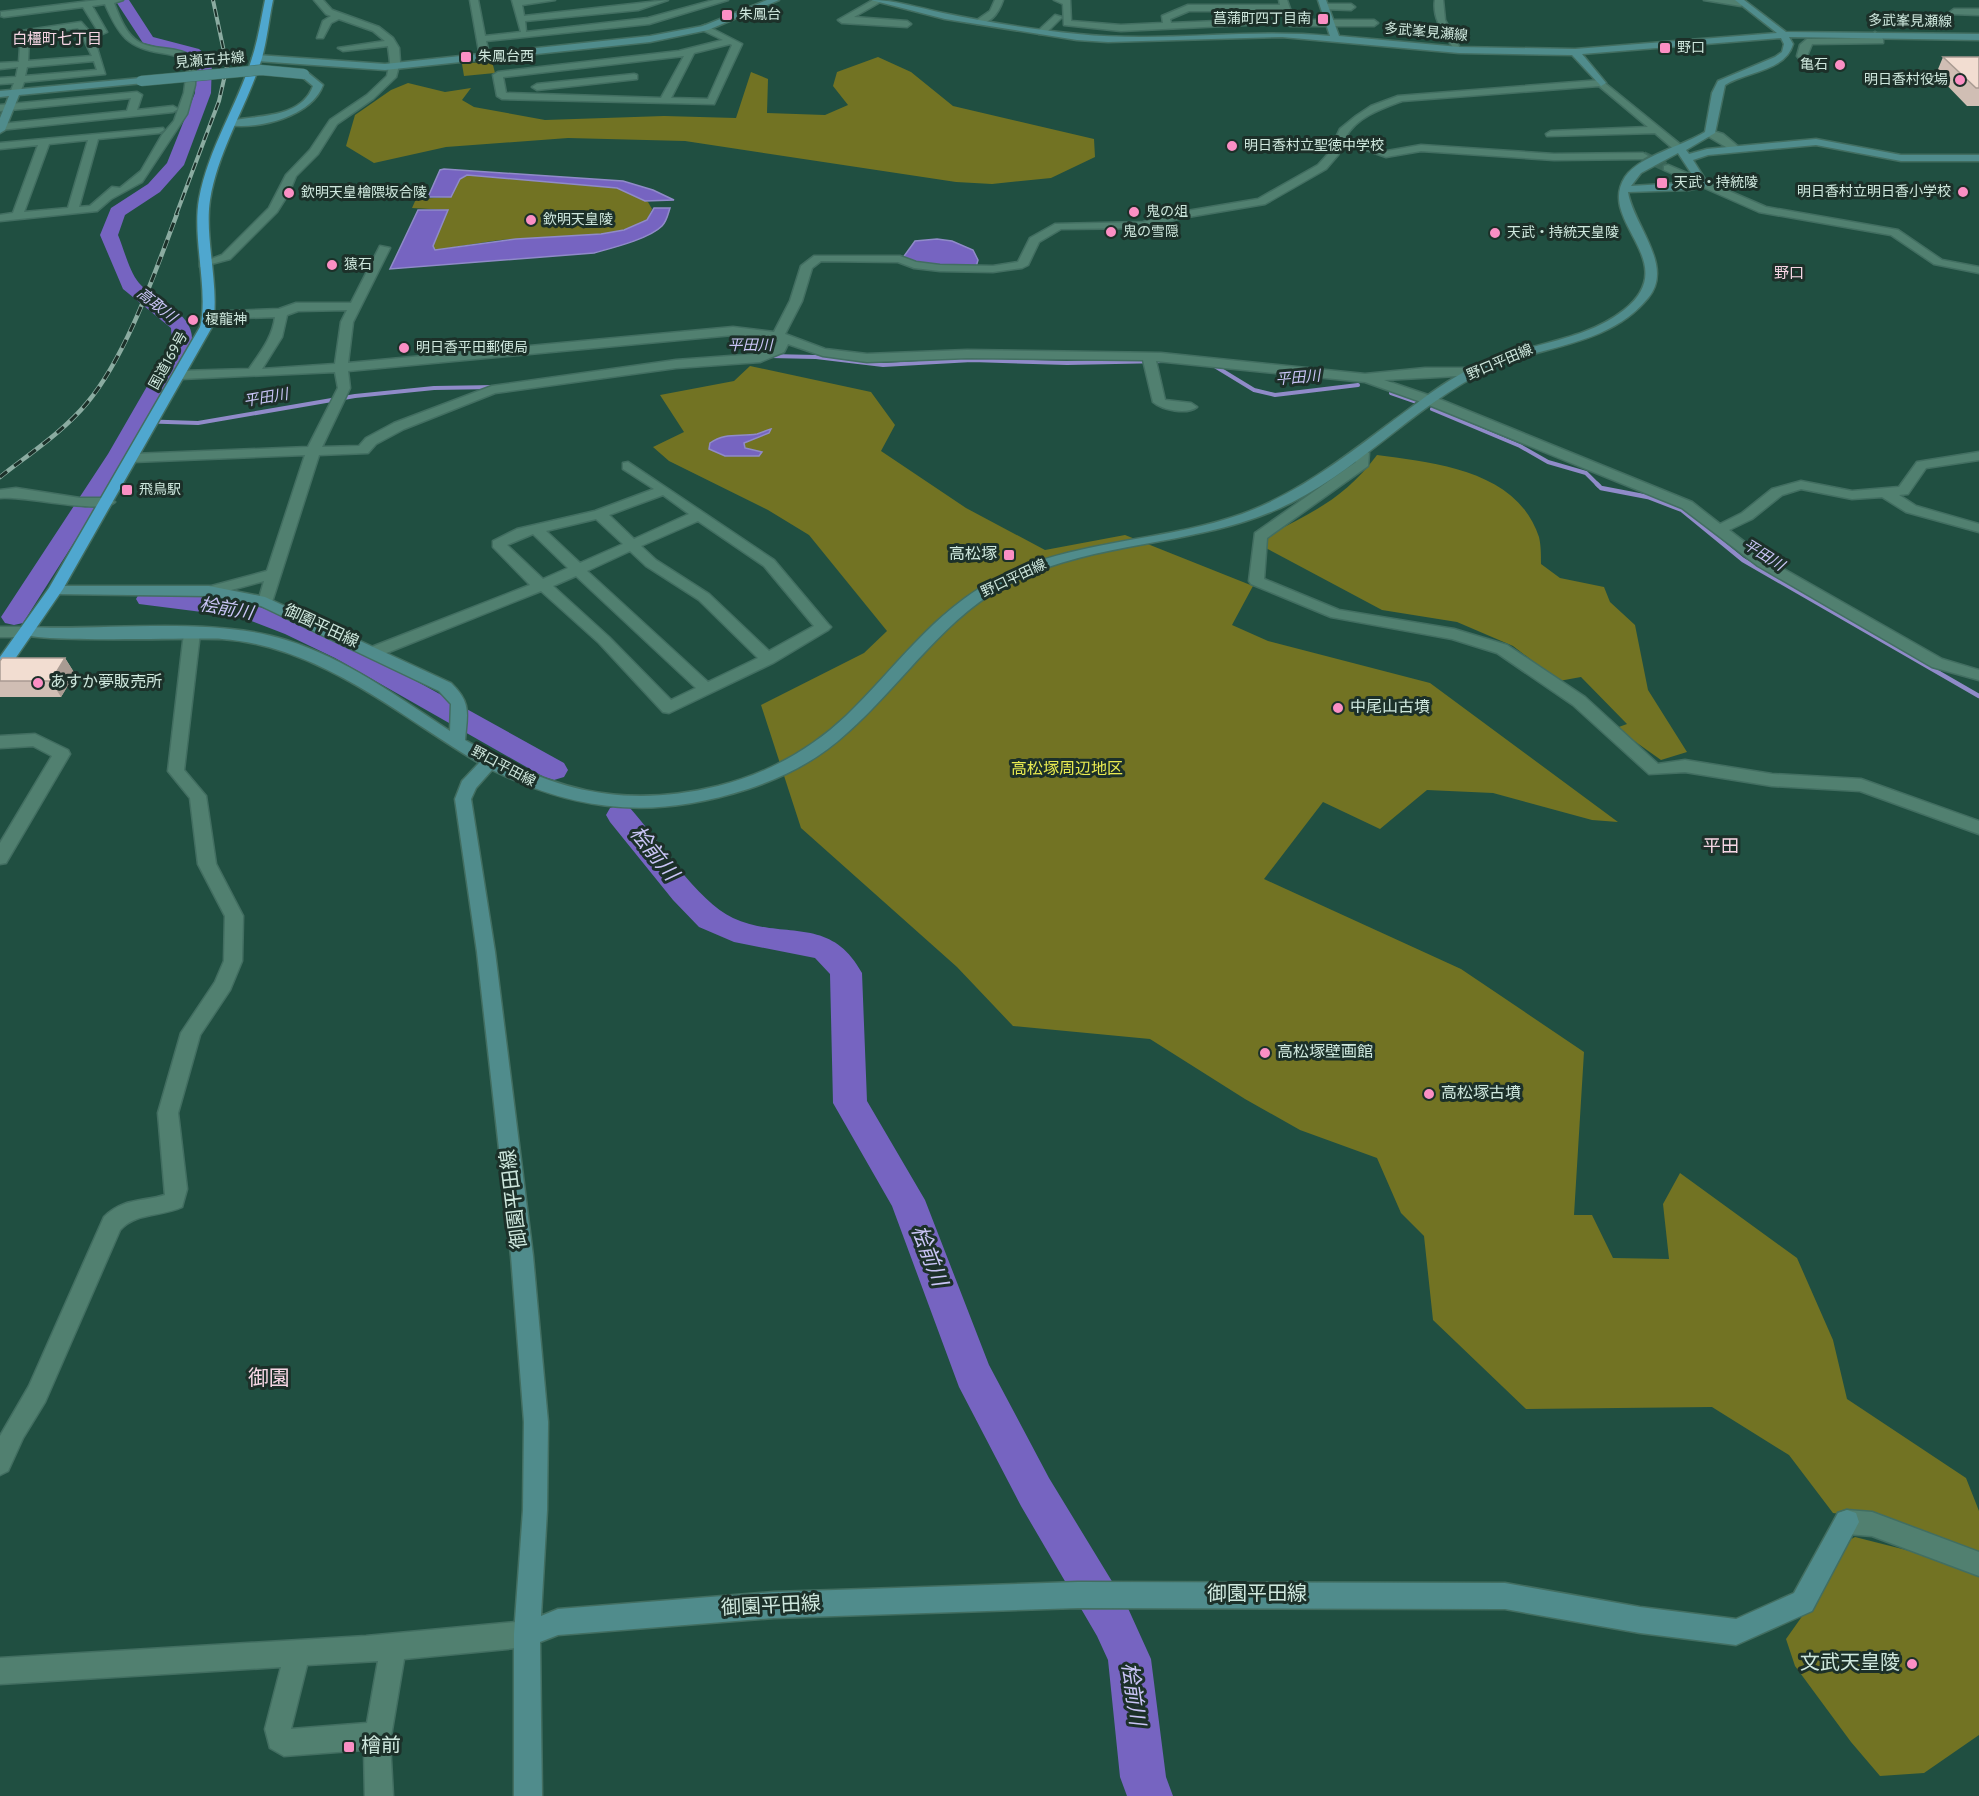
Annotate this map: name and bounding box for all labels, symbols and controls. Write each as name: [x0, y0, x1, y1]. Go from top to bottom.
place label: 朱鳳台: [739, 6, 781, 24]
marker: 朱鳳台: [720, 8, 734, 22]
place label: 菖蒲町四丁目南: [1213, 11, 1311, 28]
marker: 菖蒲町四丁目南: [1316, 12, 1330, 26]
street label: 多武峯見瀬線: [1868, 13, 1952, 31]
street label: 多武峯見瀬線: [1383, 21, 1469, 45]
district label: 白橿町七丁目: [12, 31, 102, 50]
place label: 野口: [1677, 40, 1705, 57]
marker: 野口: [1658, 41, 1672, 55]
street label: 見瀬五井線: [174, 48, 246, 73]
place label: 朱鳳台西: [478, 48, 534, 66]
marker: 朱鳳台西: [459, 50, 473, 64]
place label: 亀石: [1800, 57, 1828, 74]
marker: 亀石: [1833, 58, 1847, 72]
place label: 明日香村役場: [1864, 71, 1948, 89]
marker: 明日香村役場: [1953, 73, 1967, 87]
place label: 明日香村立聖徳中学校: [1244, 137, 1384, 155]
marker: 明日香村立聖徳中学校: [1225, 139, 1239, 153]
place label: 天武・持統陵: [1674, 174, 1758, 192]
marker: 天武・持統陵: [1655, 176, 1669, 190]
place label: 明日香村立明日香小学校: [1797, 183, 1951, 201]
place label: 欽明天皇檜隈坂合陵: [301, 184, 427, 202]
marker: 明日香村立明日香小学校: [1956, 185, 1970, 199]
marker: 欽明天皇檜隈坂合陵: [282, 186, 296, 200]
place label: 鬼の俎: [1146, 204, 1188, 221]
marker: 鬼の俎: [1127, 205, 1141, 219]
place label: 欽明天皇陵: [543, 211, 613, 229]
marker: 欽明天皇陵: [524, 213, 538, 227]
place label: 鬼の雪隠: [1123, 224, 1179, 241]
place label: 天武・持統天皇陵: [1507, 224, 1619, 242]
marker: 鬼の雪隠: [1104, 225, 1118, 239]
marker: 天武・持統天皇陵: [1488, 226, 1502, 240]
place label: 猿石: [344, 257, 372, 274]
marker: 猿石: [325, 258, 339, 272]
district label: 野口: [1774, 265, 1804, 284]
water label: 高取川: [132, 285, 181, 329]
place label: 榎龍神: [205, 312, 247, 329]
marker: 榎龍神: [186, 313, 200, 327]
street label: 国道169号: [146, 329, 192, 393]
water label: 平田川: [727, 337, 774, 356]
place label: 明日香平田郵便局: [416, 340, 528, 357]
marker: 明日香平田郵便局: [397, 341, 411, 355]
street label: 野口平田線: [1464, 342, 1536, 384]
water label: 平田川: [1275, 367, 1323, 390]
water label: 平田川: [242, 385, 292, 412]
place label: 飛鳥駅: [139, 482, 181, 499]
marker: 飛鳥駅: [120, 483, 134, 497]
water label: 平田川: [1739, 536, 1789, 577]
place label: 高松塚: [949, 545, 997, 565]
marker: 高松塚: [1002, 548, 1016, 562]
street label: 野口平田線: [979, 557, 1049, 601]
water label: 桧前川: [197, 594, 257, 626]
street label: 御園平田線: [281, 601, 361, 653]
place label: あすか夢販売所: [50, 673, 162, 693]
marker: あすか夢販売所: [31, 676, 45, 690]
place label: 中尾山古墳: [1350, 698, 1430, 718]
marker: 中尾山古墳: [1331, 701, 1345, 715]
street label: 野口平田線: [468, 743, 538, 791]
park label: 高松塚周辺地区: [1011, 760, 1123, 780]
water label: 桧前川: [623, 821, 685, 889]
district label: 平田: [1703, 836, 1739, 859]
place label: 高松塚壁画館: [1277, 1043, 1373, 1063]
marker: 高松塚壁画館: [1258, 1046, 1272, 1060]
place label: 高松塚古墳: [1441, 1084, 1521, 1104]
marker: 高松塚古墳: [1422, 1087, 1436, 1101]
street label: 御園平田線: [496, 1148, 534, 1250]
water label: 桧前川: [904, 1222, 953, 1292]
district label: 御園: [248, 1366, 290, 1393]
street label: 御園平田線: [1207, 1582, 1307, 1608]
street label: 御園平田線: [720, 1591, 822, 1623]
place label: 文武天皇陵: [1800, 1651, 1900, 1677]
marker: 文武天皇陵: [1905, 1657, 1919, 1671]
water label: 桧前川: [1114, 1661, 1150, 1729]
place label: 檜前: [361, 1734, 401, 1760]
marker: 檜前: [342, 1740, 356, 1754]

